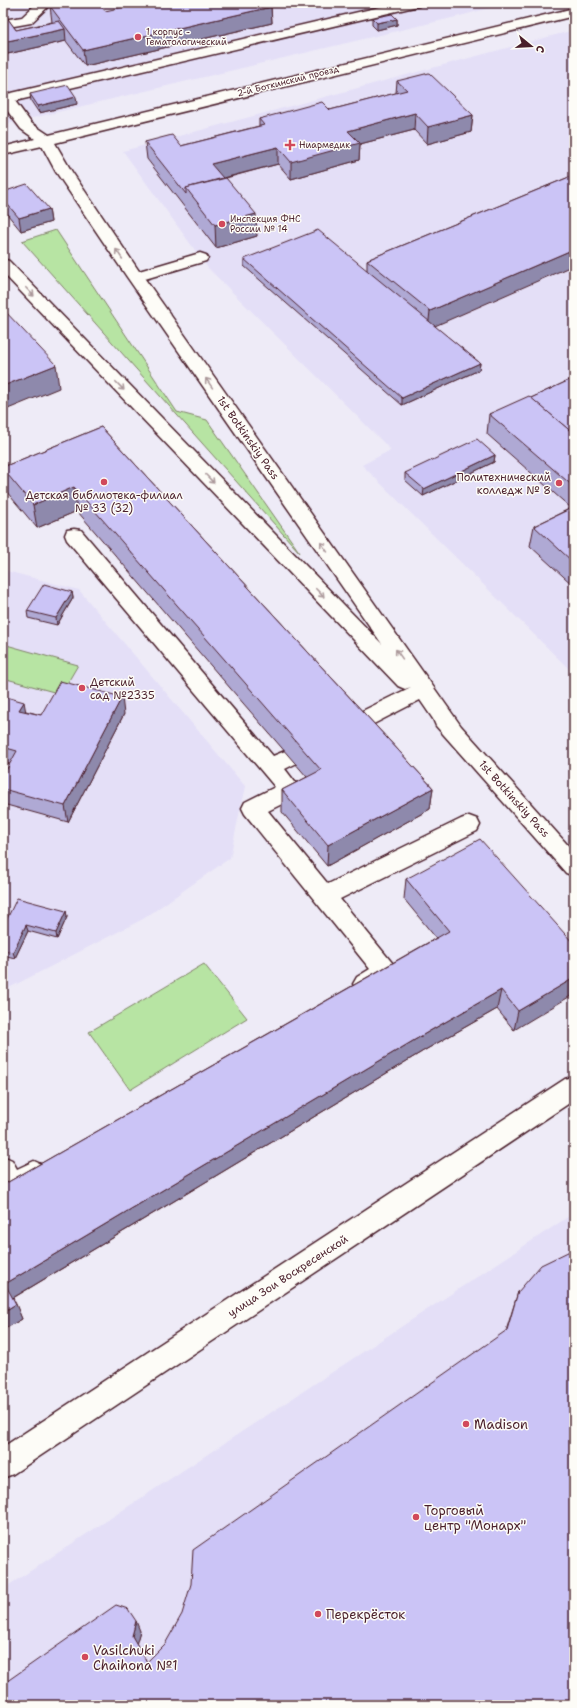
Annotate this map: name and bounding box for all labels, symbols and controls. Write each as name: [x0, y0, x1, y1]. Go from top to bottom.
place label: 1 корпус - Гематологический: [146, 26, 227, 48]
north arrow: [511, 26, 551, 66]
marker: 1 корпус - Гематологический: [133, 32, 143, 42]
text: С: [532, 43, 548, 55]
street label: 2-й Боткинский проезд: [236, 62, 340, 99]
marker: Ниармедик: [284, 139, 296, 151]
place label: Ниармедик: [299, 139, 350, 151]
place label: Инспекция ФНС России № 14: [230, 213, 301, 235]
marker: Инспекция ФНС России № 14: [217, 219, 227, 229]
one-way arrow: [115, 248, 123, 259]
one-way arrow: [25, 287, 35, 297]
one-way arrow: [205, 378, 213, 389]
one-way arrow: [115, 381, 125, 391]
street label: 1st Botkinskiy Pass: [213, 393, 283, 483]
place label: Политехнический колледж № 8: [456, 470, 551, 498]
one-way arrow: [206, 474, 215, 484]
marker: Детская библиотека-филиал № 33 (32): [99, 477, 109, 487]
marker: Политехнический колледж № 8: [554, 478, 564, 488]
place label: Детская библиотека-филиал № 33 (32): [25, 488, 183, 516]
one-way arrow: [320, 542, 328, 553]
one-way arrow: [315, 588, 325, 598]
one-way arrow: [395, 648, 403, 659]
place label: Детский сад №2335: [90, 675, 155, 703]
marker: Детский сад №2335: [77, 683, 87, 693]
street label: 1st Botkinskiy Pass: [475, 757, 553, 841]
street label: улица Зои Воскресенской: [225, 1232, 351, 1320]
place label: Madison: [474, 1416, 528, 1433]
marker: Madison: [461, 1419, 471, 1429]
place label: Торговый центр "Монарх": [424, 1502, 527, 1534]
marker: Торговый центр "Монарх": [411, 1512, 421, 1522]
place label: Перекрёсток: [326, 1606, 405, 1623]
marker: Перекрёсток: [313, 1609, 323, 1619]
place label: Vasilchuki Chaihona №1: [93, 1642, 178, 1674]
marker: Vasilchuki Chaihona №1: [80, 1652, 90, 1662]

